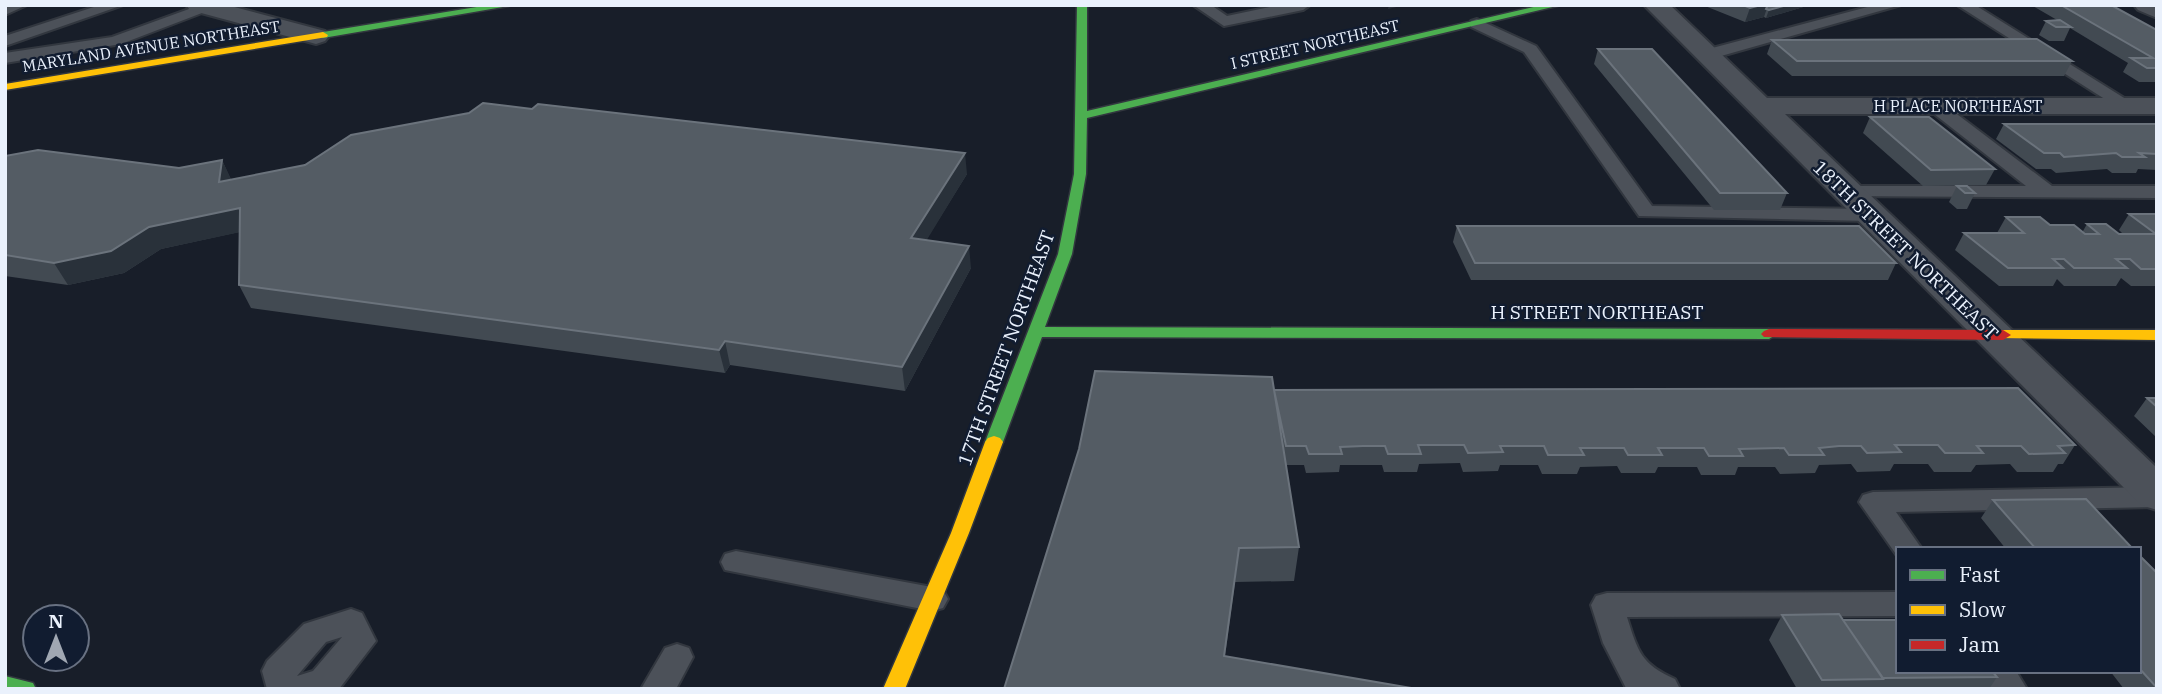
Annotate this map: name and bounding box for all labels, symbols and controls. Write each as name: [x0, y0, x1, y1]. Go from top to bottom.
street label: I STREET NORTHEAST: [1229, 15, 1401, 73]
street label: MARYLAND AVENUE NORTHEAST: [21, 16, 281, 76]
street label: H PLACE NORTHEAST: [1873, 96, 2043, 116]
street label: 18TH STREET NORTHEAST: [1808, 155, 2004, 345]
street label: 17TH STREET NORTHEAST: [952, 227, 1060, 469]
street label: H STREET NORTHEAST: [1490, 300, 1704, 324]
legend: [1896, 547, 2141, 673]
text: Fast: [1959, 560, 2000, 588]
text: Slow: [1959, 595, 2006, 623]
north arrow: [21, 603, 91, 673]
text: N: [48, 609, 64, 633]
text: Jam: [1959, 630, 2000, 658]

